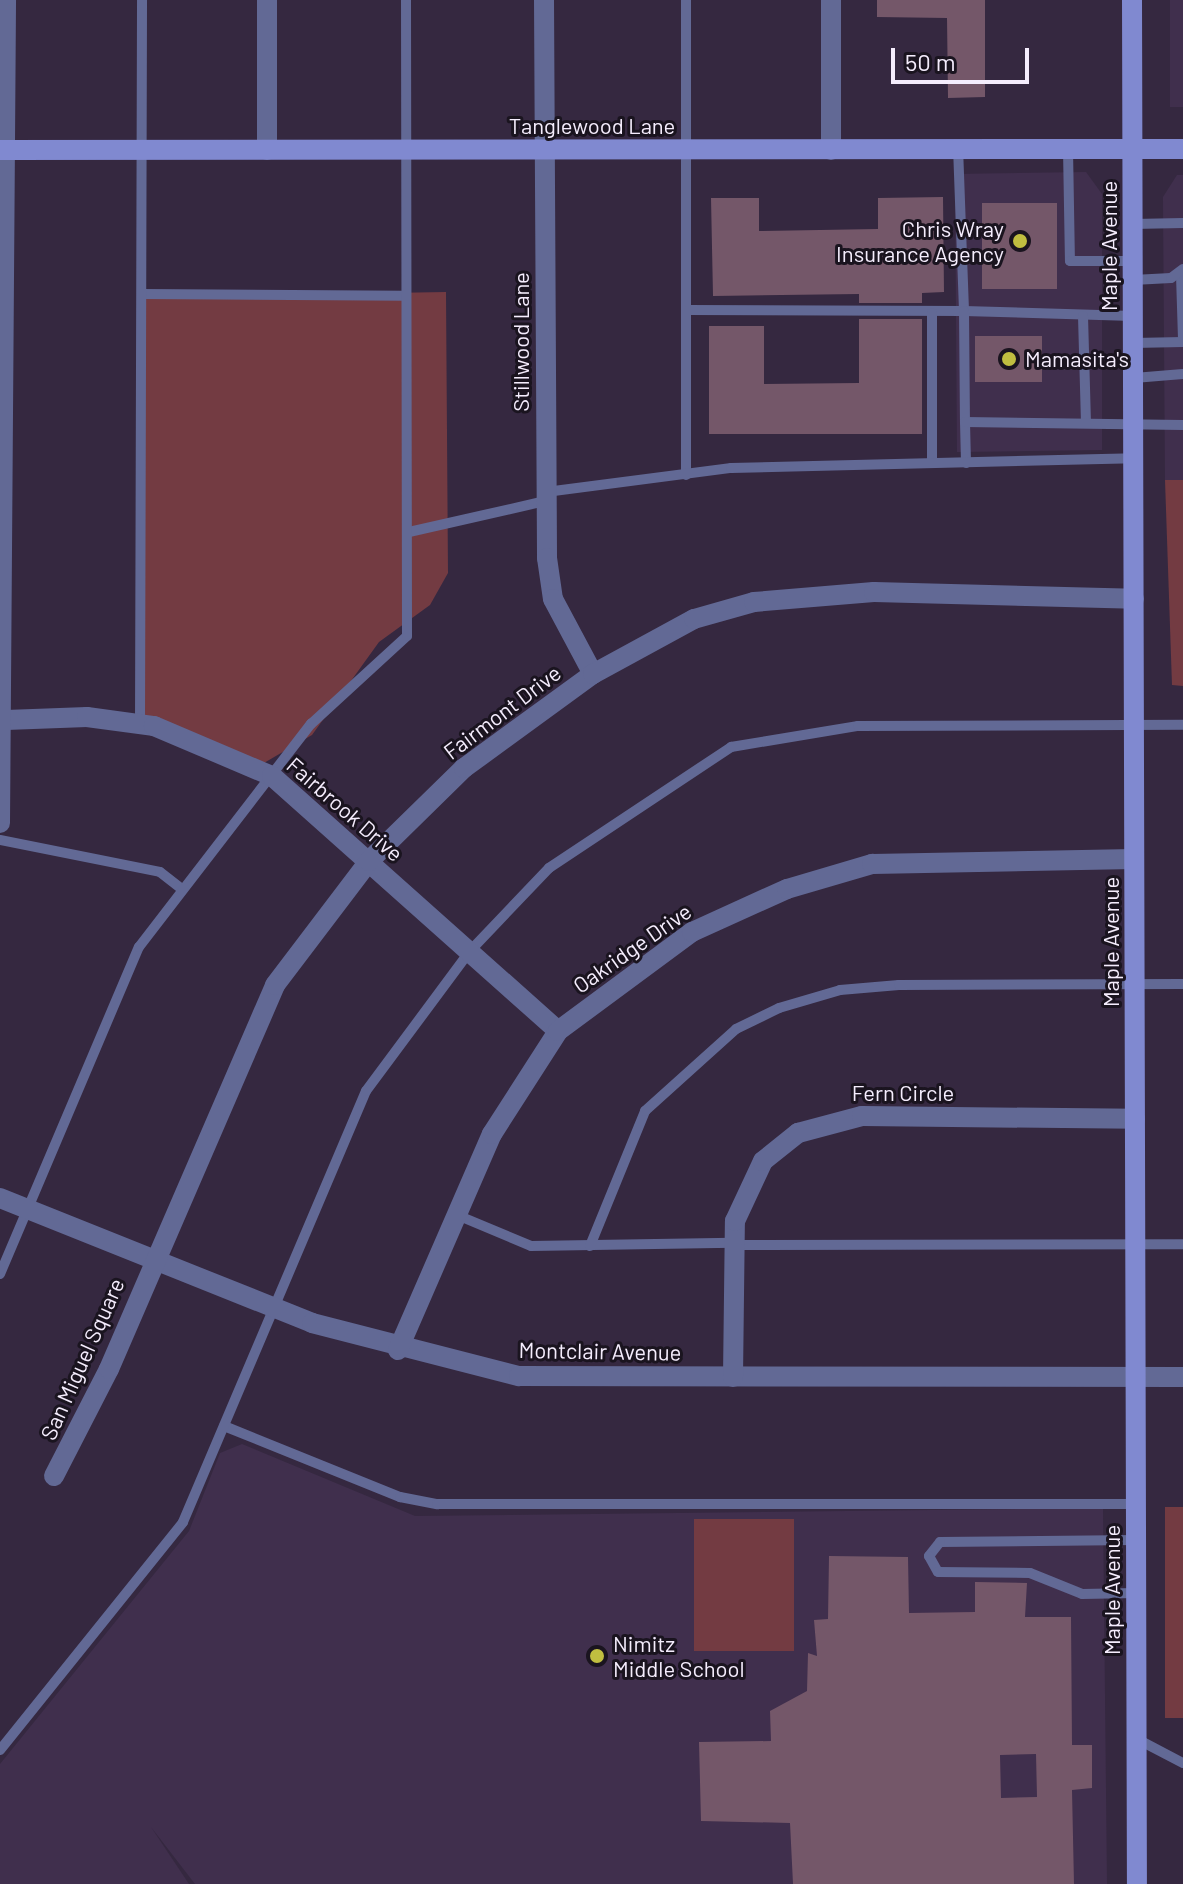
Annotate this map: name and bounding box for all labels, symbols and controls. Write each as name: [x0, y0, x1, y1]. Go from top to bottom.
scale bar: [895, 32, 1033, 82]
text: 50 m: [905, 47, 956, 76]
street label: Tanglewood Lane: [509, 113, 675, 139]
street label: Maple Avenue: [1096, 181, 1122, 311]
place label: Chris Wray Insurance Agency: [836, 215, 1004, 266]
marker: Chris Wray Insurance Agency: [1011, 232, 1029, 250]
street label: Stillwood Lane: [508, 272, 534, 412]
place label: Mamasita's: [1025, 346, 1129, 372]
marker: Mamasita's: [1000, 350, 1018, 368]
street label: Fairmont Drive: [438, 659, 566, 765]
street label: Fairbrook Drive: [282, 751, 408, 867]
street label: Maple Avenue: [1098, 877, 1124, 1007]
street label: Oakridge Drive: [568, 898, 696, 998]
street label: Fern Circle: [852, 1080, 954, 1106]
street label: San Miguel Square: [35, 1274, 129, 1444]
street label: Montclair Avenue: [518, 1336, 682, 1366]
street label: Maple Avenue: [1099, 1525, 1125, 1655]
place label: Nimitz Middle School: [613, 1630, 745, 1682]
marker: Nimitz Middle School: [588, 1647, 606, 1665]

